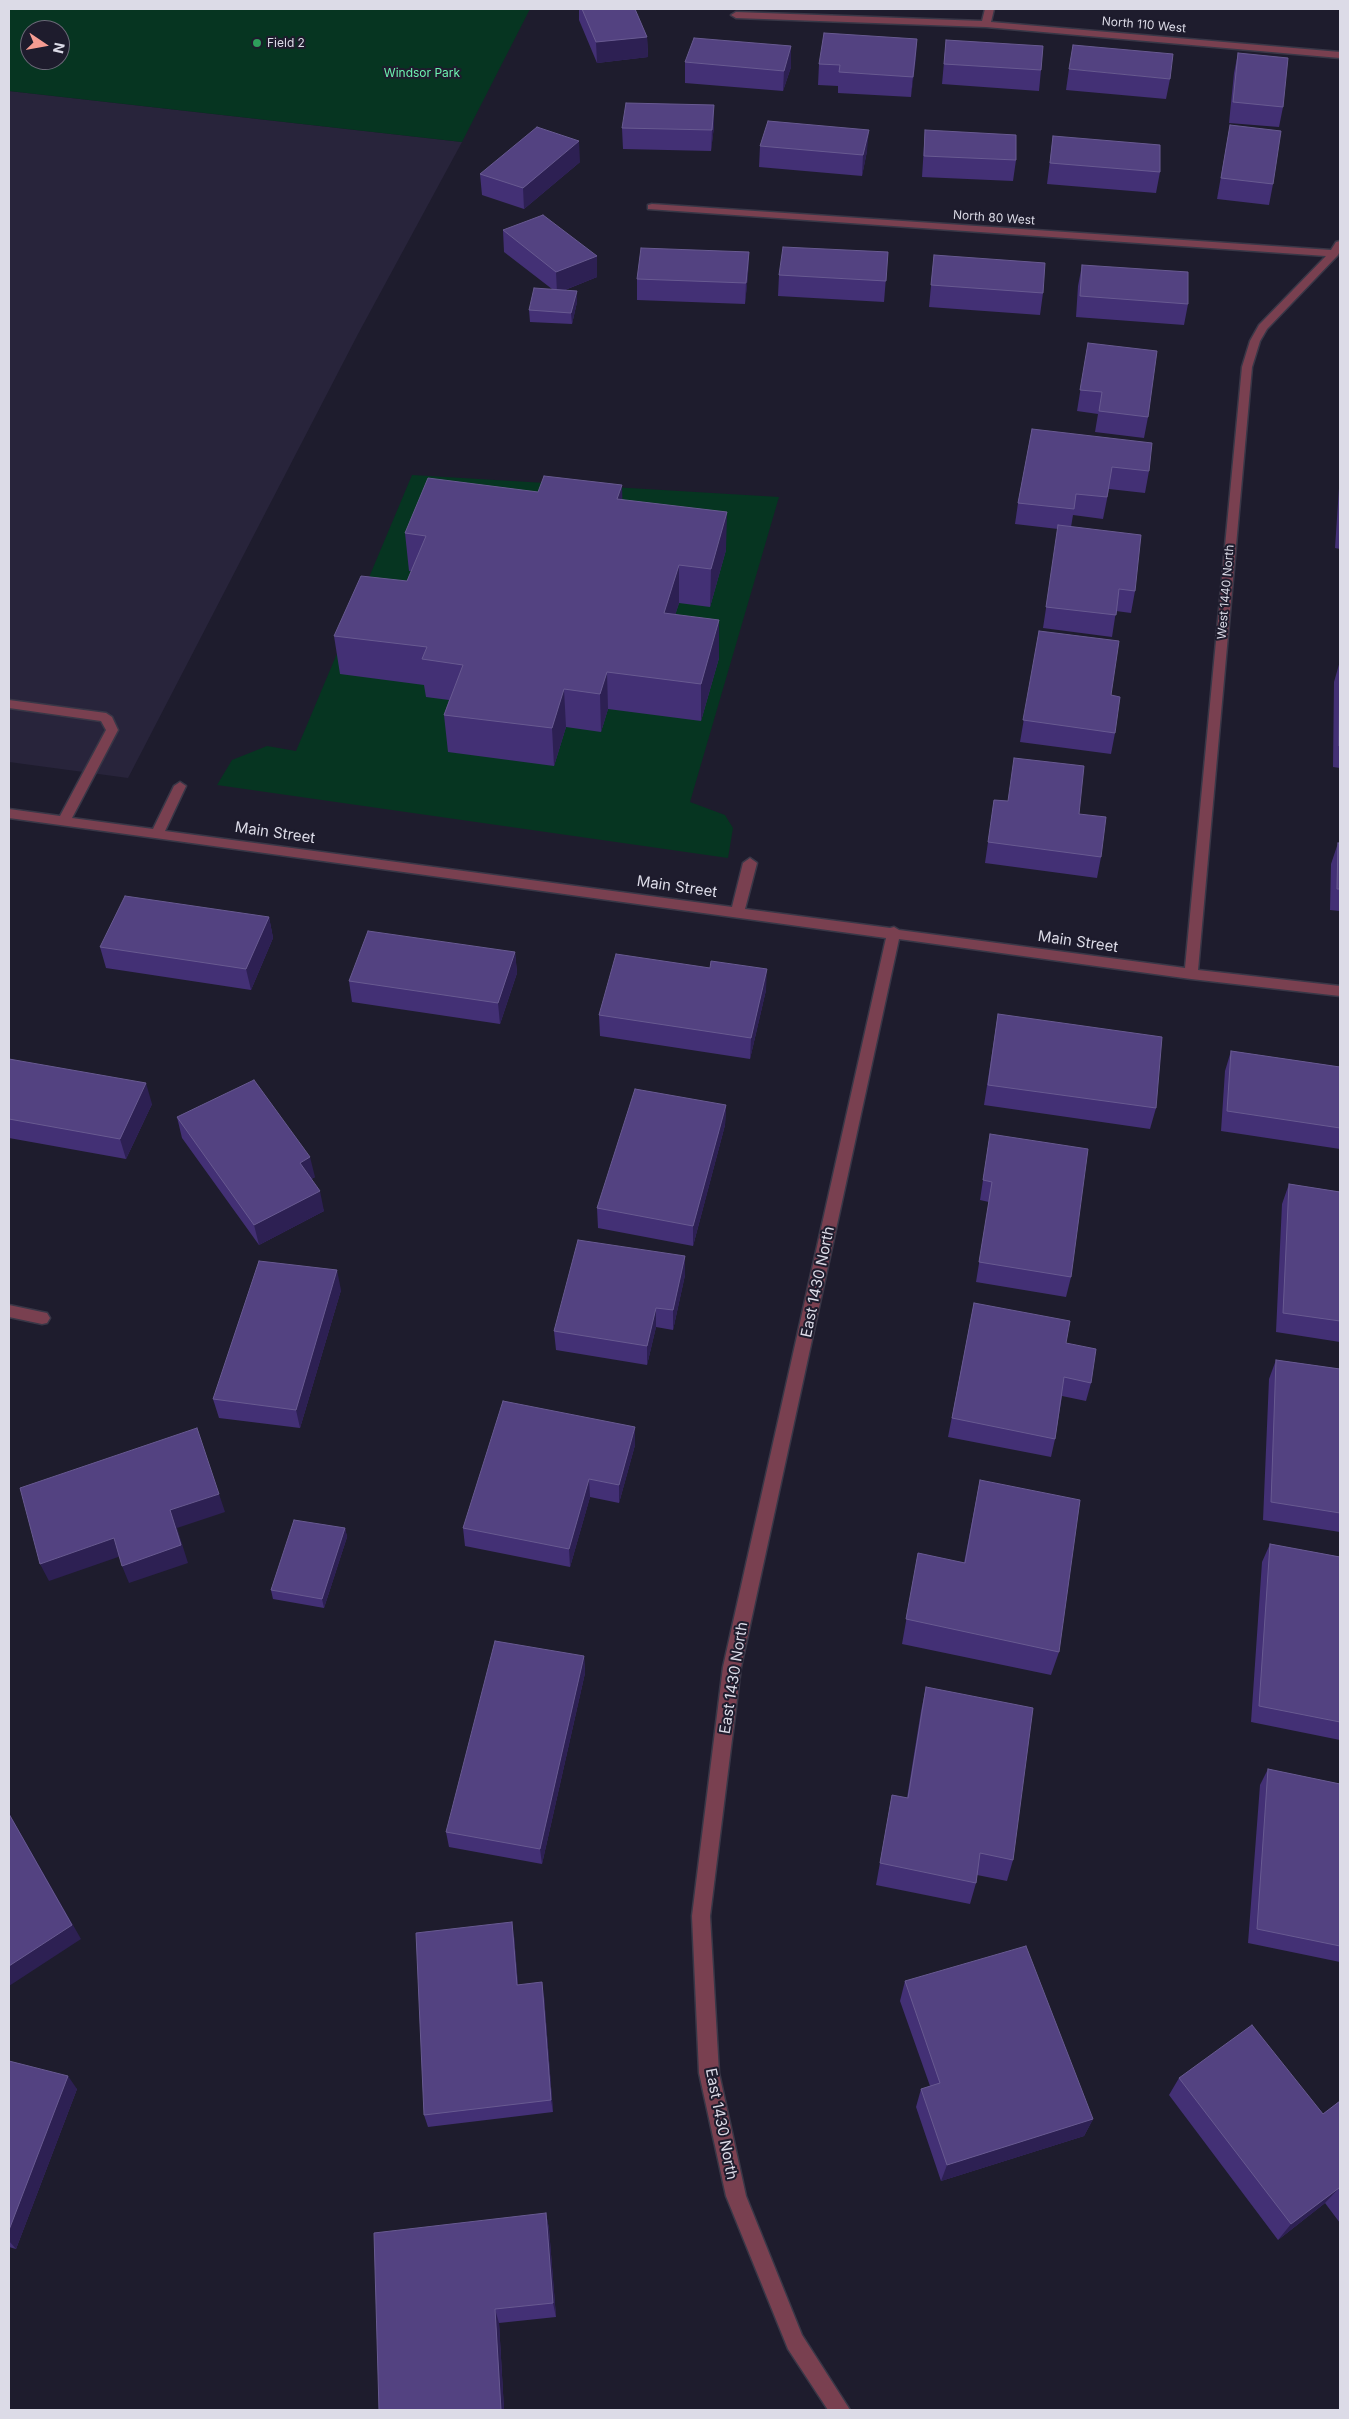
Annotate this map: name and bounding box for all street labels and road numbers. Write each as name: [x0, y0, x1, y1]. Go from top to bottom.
street label: North 110 West: [1101, 14, 1187, 36]
street label: North 80 West: [953, 208, 1035, 228]
street label: West 1440 North: [1215, 544, 1237, 640]
street label: Main Street: [234, 818, 316, 848]
street label: Main Street: [636, 872, 718, 902]
street label: Main Street: [1037, 927, 1119, 957]
street label: East 1430 North: [797, 1225, 839, 1339]
street label: East 1430 North: [716, 1621, 752, 1735]
street label: East 1430 North: [701, 2067, 741, 2181]

